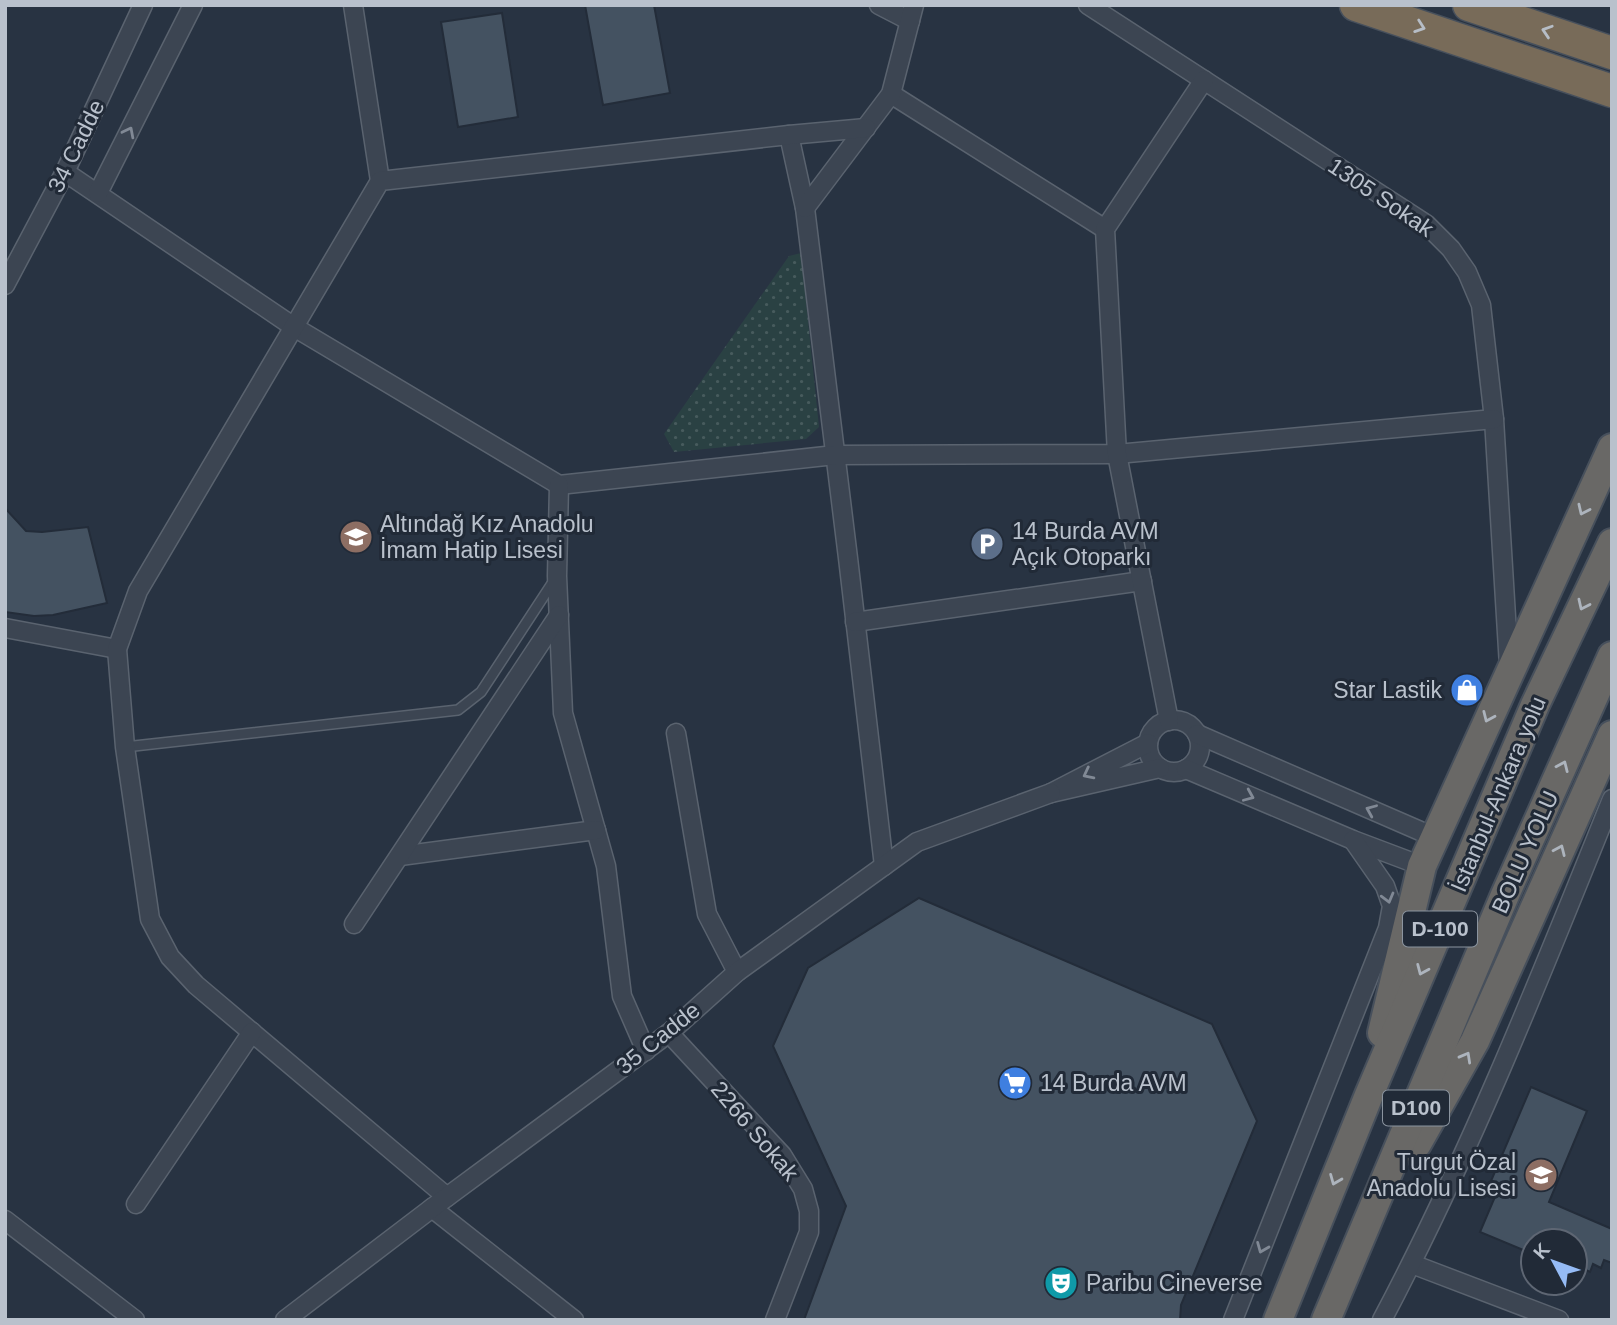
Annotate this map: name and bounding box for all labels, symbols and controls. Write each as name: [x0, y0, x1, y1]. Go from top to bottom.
one-way arrow: [1414, 19, 1426, 33]
one-way arrow: [1541, 25, 1554, 39]
street label: 34 Cadde: [42, 95, 110, 197]
one-way arrow: [120, 127, 134, 139]
street label: 1305 Sokak: [1323, 152, 1439, 242]
one-way arrow: [1577, 503, 1591, 515]
place label: Altındağ Kız Anadolu İmam Hatip Lisesi: [380, 511, 594, 563]
school or university icon: Altındağ Kız Anadolu İmam Hatip Lisesi: [337, 518, 375, 556]
place label: 14 Burda AVM Açık Otoparkı: [1012, 518, 1159, 570]
parking icon: 14 Burda AVM Açık Otoparkı: [968, 525, 1006, 563]
one-way arrow: [1577, 598, 1591, 610]
shop icon: Star Lastik: [1448, 671, 1486, 709]
place label: Star Lastik: [1333, 677, 1442, 703]
street label: İstanbul-Ankara yolu: [1445, 692, 1551, 896]
one-way arrow: [1482, 710, 1496, 722]
one-way arrow: [1555, 761, 1569, 773]
one-way arrow: [1082, 766, 1095, 780]
one-way arrow: [1242, 787, 1254, 801]
street label: BOLU YOLU: [1486, 787, 1564, 917]
one-way arrow: [1366, 804, 1379, 818]
one-way arrow: [1552, 845, 1566, 857]
one-way arrow: [1380, 891, 1394, 903]
road number: D-100: [1403, 912, 1477, 946]
one-way arrow: [1417, 964, 1431, 976]
street label: 35 Cadde: [611, 997, 705, 1079]
one-way arrow: [1458, 1051, 1471, 1064]
supermarket icon: 14 Burda AVM: [996, 1064, 1034, 1102]
place label: 14 Burda AVM: [1040, 1070, 1187, 1096]
street label: 2266 Sokak: [706, 1076, 804, 1186]
road number: D100: [1383, 1090, 1449, 1126]
place label: Turgut Özal Anadolu Lisesi: [1366, 1149, 1516, 1201]
school or university icon: Turgut Özal Anadolu Lisesi: [1522, 1156, 1560, 1194]
one-way arrow: [1329, 1174, 1343, 1186]
north arrow: [1519, 1227, 1589, 1297]
text: K: [1529, 1239, 1554, 1263]
one-way arrow: [1256, 1241, 1270, 1253]
theatre icon: Paribu Cineverse: [1042, 1264, 1080, 1302]
place label: Paribu Cineverse: [1086, 1270, 1262, 1296]

